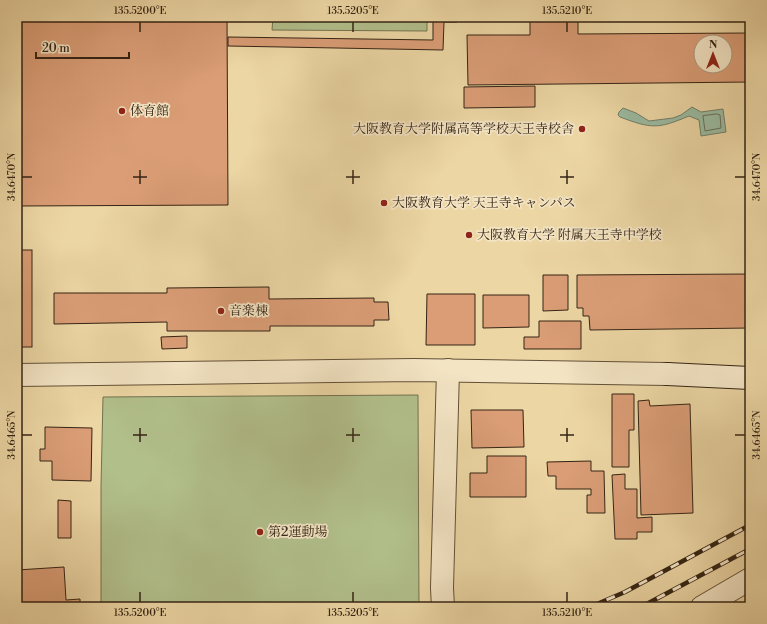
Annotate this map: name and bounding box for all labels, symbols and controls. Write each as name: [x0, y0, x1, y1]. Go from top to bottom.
text: 135.5200°E: [114, 5, 166, 17]
text: 135.5205°E: [327, 5, 379, 17]
text: 135.5210°E: [542, 5, 592, 17]
scale bar: [36, 34, 129, 60]
north arrow: [693, 34, 733, 74]
text: N: [709, 38, 718, 52]
text: 20 m: [42, 41, 70, 56]
place label: 体育館: [130, 103, 169, 119]
marker: 体育館: [117, 106, 127, 116]
place label: 大阪教育大学附属高等学校天王寺校舎: [353, 121, 574, 137]
marker: 大阪教育大学附属高等学校天王寺校舎: [577, 124, 587, 134]
text: 34.6470°N: [6, 152, 18, 201]
text: 34.6470°N: [751, 152, 763, 201]
place label: 大阪教育大学 天王寺キャンパス: [392, 195, 576, 211]
marker: 大阪教育大学 天王寺キャンパス: [379, 198, 389, 208]
place label: 大阪教育大学 附属天王寺中学校: [477, 227, 662, 243]
marker: 大阪教育大学 附属天王寺中学校: [464, 230, 474, 240]
place label: 音楽棟: [229, 303, 268, 319]
marker: 音楽棟: [216, 306, 226, 316]
text: 34.6465°N: [6, 410, 18, 459]
text: 34.6465°N: [751, 410, 763, 459]
place label: 第2運動場: [268, 524, 327, 540]
marker: 第2運動場: [255, 527, 265, 537]
text: 135.5200°E: [114, 607, 166, 619]
text: 135.5205°E: [327, 607, 379, 619]
text: 135.5210°E: [542, 607, 592, 619]

